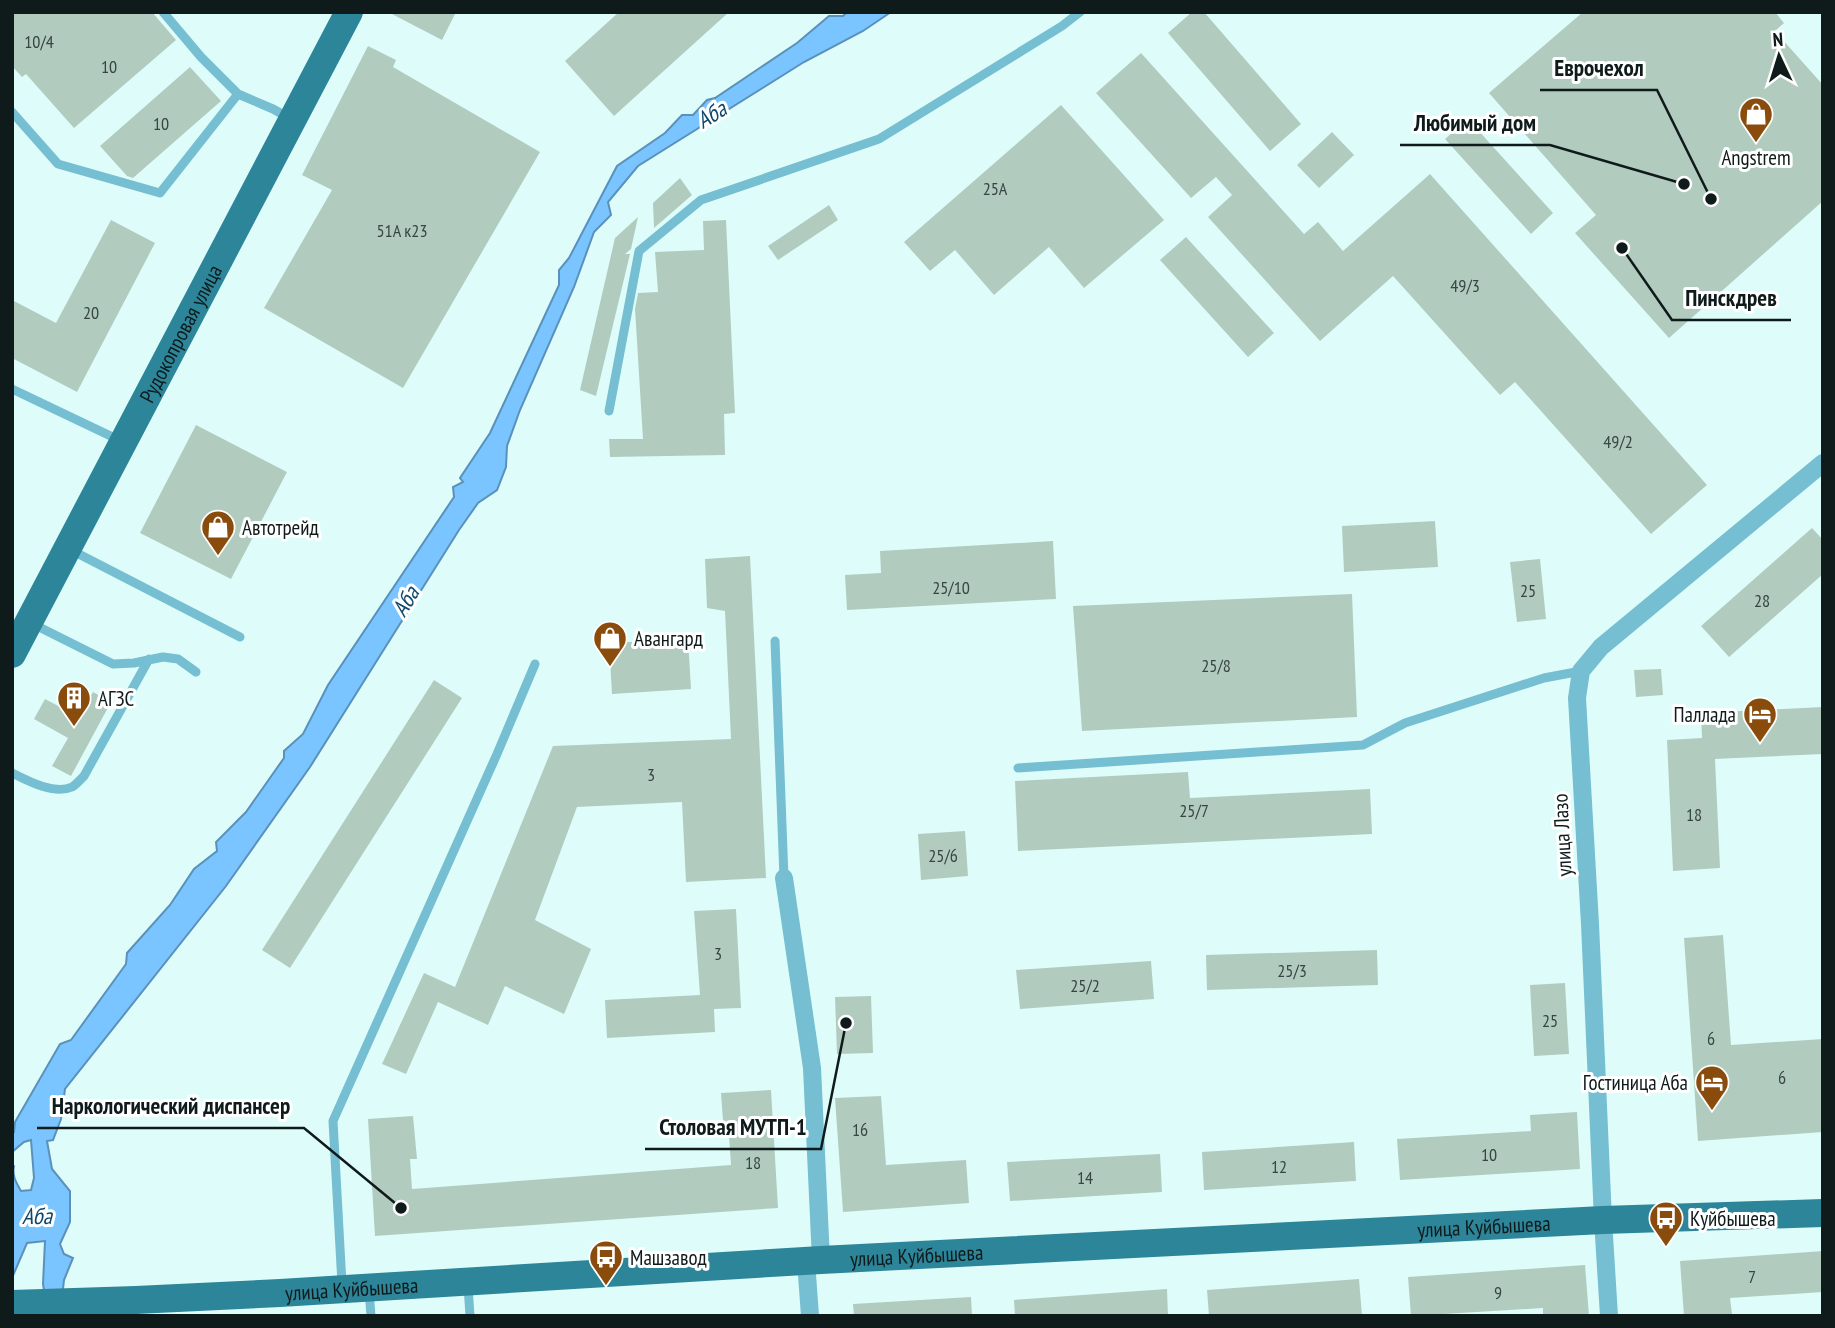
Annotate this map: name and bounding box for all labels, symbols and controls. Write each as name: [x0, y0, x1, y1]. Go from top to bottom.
north arrow: [1744, 21, 1814, 91]
text: N: [1772, 27, 1784, 51]
house number: 10/4: [24, 30, 54, 53]
callout: Еврочехол: [1540, 46, 1657, 90]
text: Еврочехол: [1554, 53, 1644, 82]
house number: 10: [101, 55, 117, 78]
water label: Аба: [691, 93, 733, 134]
shop icon: Angstrem: [1737, 95, 1775, 144]
callout: Любимый дом: [1400, 101, 1550, 145]
text: Любимый дом: [1413, 108, 1536, 137]
house number: 10: [153, 112, 169, 135]
place label: Angstrem: [1721, 144, 1791, 171]
house number: 25А: [983, 177, 1008, 200]
house number: 51А к23: [376, 219, 428, 242]
street label: Рудокопровая улица: [133, 260, 228, 407]
house number: 49/3: [1450, 274, 1480, 297]
callout: Пинскдрев: [1672, 276, 1791, 320]
text: Пинскдрев: [1685, 283, 1777, 312]
house number: 20: [83, 301, 99, 324]
house number: 49/2: [1603, 430, 1633, 453]
shop icon: Автотрейд: [199, 508, 237, 557]
place label: Автотрейд: [242, 514, 319, 541]
house number: 25/10: [932, 576, 970, 599]
water label: Аба: [385, 579, 426, 621]
house number: 25: [1520, 579, 1536, 602]
house number: 28: [1754, 589, 1770, 612]
shop icon: Авангард: [591, 619, 629, 668]
place label: Авангард: [634, 625, 703, 652]
house number: 25/8: [1201, 654, 1231, 677]
building icon: АГЗС: [55, 679, 93, 728]
place label: АГЗС: [98, 685, 135, 712]
hotel icon: Паллада: [1741, 695, 1779, 744]
place label: Паллада: [1673, 701, 1736, 728]
house number: 3: [647, 763, 655, 786]
street label: улица Лазо: [1546, 793, 1578, 877]
house number: 25/7: [1179, 799, 1209, 822]
house number: 18: [1686, 803, 1702, 826]
house number: 25/6: [928, 844, 958, 867]
house number: 3: [714, 942, 722, 965]
house number: 25/3: [1277, 959, 1307, 982]
house number: 25/2: [1070, 974, 1100, 997]
house number: 25: [1542, 1009, 1558, 1032]
house number: 6: [1707, 1027, 1715, 1050]
hotel icon: Гостиница Аба: [1693, 1063, 1731, 1112]
house number: 6: [1778, 1066, 1786, 1089]
place label: Гостиница Аба: [1583, 1069, 1688, 1096]
callout: Наркологический диспансер: [37, 1084, 304, 1128]
text: Наркологический диспансер: [52, 1091, 290, 1120]
callout: Столовая МУТП-1: [645, 1105, 821, 1149]
text: Столовая МУТП-1: [659, 1112, 807, 1141]
house number: 16: [852, 1118, 868, 1141]
house number: 10: [1481, 1143, 1497, 1166]
house number: 18: [745, 1151, 761, 1174]
house number: 12: [1271, 1155, 1287, 1178]
house number: 14: [1077, 1166, 1093, 1189]
bus stop icon: Куйбышева: [1647, 1199, 1685, 1248]
water label: Аба: [22, 1201, 54, 1230]
place label: Куйбышева: [1690, 1205, 1776, 1232]
street label: улица Куйбышева: [1417, 1209, 1551, 1243]
bus stop icon: Машзавод: [587, 1238, 625, 1287]
street label: улица Куйбышева: [849, 1238, 984, 1272]
place label: Машзавод: [630, 1244, 707, 1271]
house number: 7: [1748, 1265, 1756, 1288]
street label: улица Куйбышева: [284, 1271, 419, 1306]
house number: 9: [1494, 1281, 1502, 1304]

